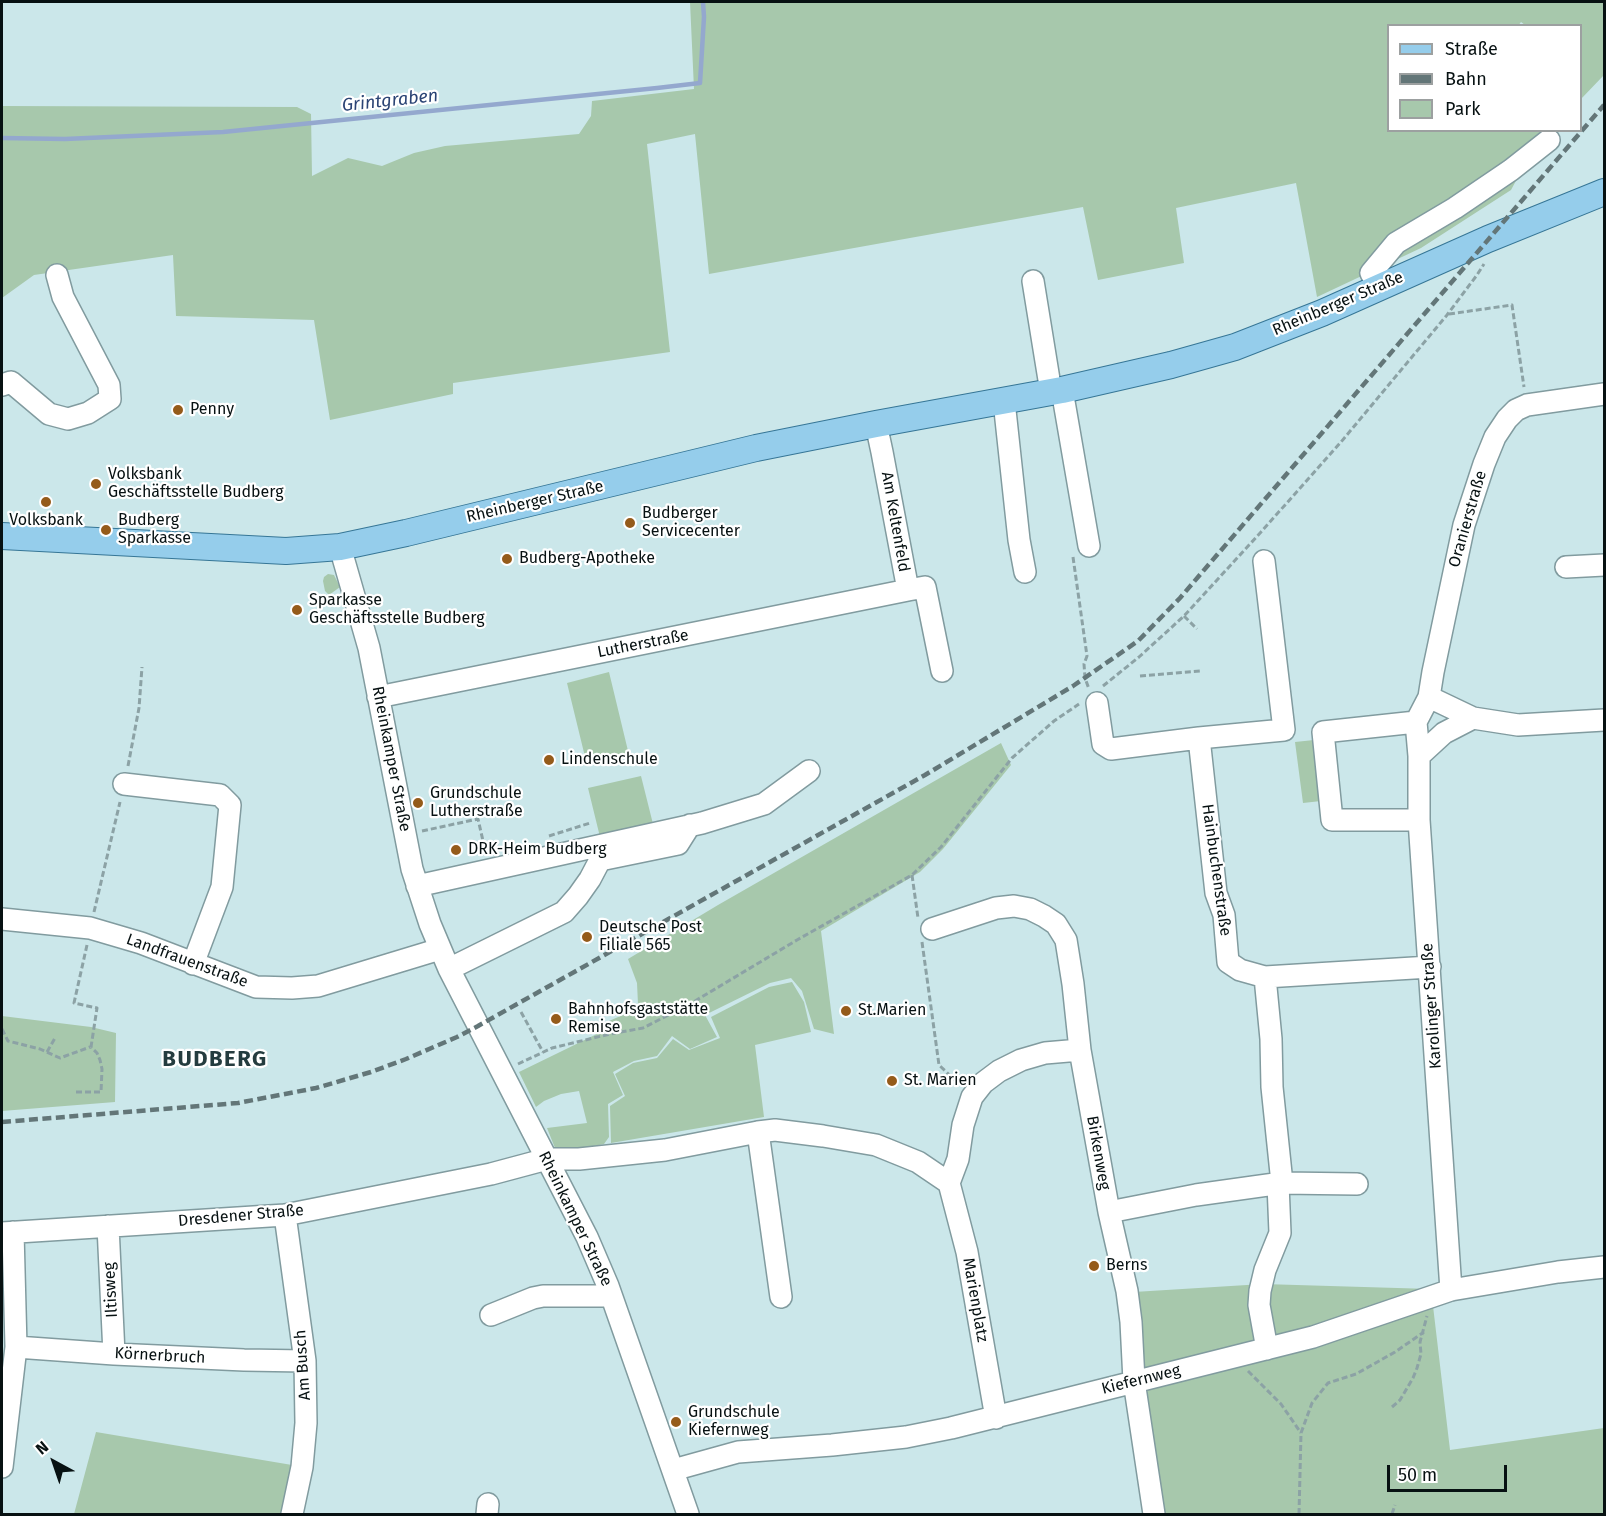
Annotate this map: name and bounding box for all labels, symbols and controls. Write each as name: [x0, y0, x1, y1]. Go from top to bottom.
legend: [1387, 24, 1582, 132]
text: Straße: [1445, 38, 1498, 60]
text: Bahn: [1445, 68, 1487, 90]
water label: Grintgraben: [341, 85, 439, 117]
text: Park: [1445, 98, 1480, 120]
street label: Rheinberger Straße: [1270, 268, 1406, 340]
place label: Penny: [190, 400, 234, 420]
marker: Penny: [171, 403, 185, 417]
place label: Volksbank Geschäftsstelle Budberg: [108, 465, 284, 503]
street label: Oranierstraße: [1445, 468, 1491, 570]
street label: Am Keltenfeld: [877, 470, 913, 574]
marker: Volksbank Geschäftsstelle Budberg: [89, 477, 103, 491]
street label: Rheinberger Straße: [465, 477, 605, 527]
marker: Volksbank: [39, 495, 53, 509]
place label: Budberger Servicecenter: [642, 504, 740, 542]
place label: Volksbank: [9, 511, 83, 531]
place label: Budberg Sparkasse: [118, 511, 191, 549]
marker: Budberger Servicecenter: [623, 516, 637, 530]
marker: Budberg Sparkasse: [99, 523, 113, 537]
place label: Budberg-Apotheke: [519, 549, 655, 569]
marker: Budberg-Apotheke: [500, 552, 514, 566]
place label: Sparkasse Geschäftsstelle Budberg: [309, 591, 485, 629]
marker: Sparkasse Geschäftsstelle Budberg: [290, 603, 304, 617]
street label: Lutherstraße: [596, 626, 690, 662]
street label: Rheinkamper Straße: [367, 685, 415, 833]
place label: Lindenschule: [561, 750, 658, 770]
marker: Lindenschule: [542, 753, 556, 767]
place label: Grundschule Lutherstraße: [430, 784, 523, 822]
marker: Grundschule Lutherstraße: [411, 796, 425, 810]
street label: Hainbuchenstraße: [1197, 803, 1235, 937]
place label: DRK-Heim Budberg: [468, 840, 606, 860]
marker: DRK-Heim Budberg: [449, 843, 463, 857]
place label: Deutsche Post Filiale 565: [599, 918, 702, 956]
street label: Landfrauenstraße: [123, 930, 251, 992]
marker: Deutsche Post Filiale 565: [580, 930, 594, 944]
street label: Karolinger Straße: [1418, 943, 1446, 1069]
place label: Bahnhofsgaststätte Remise: [568, 1000, 708, 1038]
place label: St.Marien: [858, 1001, 926, 1021]
marker: St.Marien: [839, 1004, 853, 1018]
marker: Bahnhofsgaststätte Remise: [549, 1012, 563, 1026]
district label: BUDBERG: [162, 1047, 268, 1073]
place label: St. Marien: [904, 1071, 977, 1091]
marker: St. Marien: [885, 1074, 899, 1088]
street label: Birkenweg: [1082, 1114, 1114, 1192]
street label: Rheinkamper Straße: [534, 1148, 616, 1290]
street label: Dresdener Straße: [177, 1201, 305, 1231]
street label: Marienplatz: [958, 1256, 992, 1344]
place label: Berns: [1106, 1256, 1147, 1276]
marker: Berns: [1087, 1259, 1101, 1273]
street label: Iltisweg: [100, 1262, 122, 1318]
street label: Am Busch: [291, 1329, 315, 1401]
street label: Körnerbruch: [114, 1344, 206, 1368]
street label: Kiefernweg: [1100, 1361, 1182, 1399]
place label: Grundschule Kiefernweg: [688, 1403, 780, 1441]
marker: Grundschule Kiefernweg: [669, 1415, 683, 1429]
north arrow: [24, 1432, 84, 1492]
text: N: [32, 1437, 52, 1459]
scale bar: [1390, 1453, 1510, 1491]
text: 50 m: [1398, 1464, 1437, 1486]

